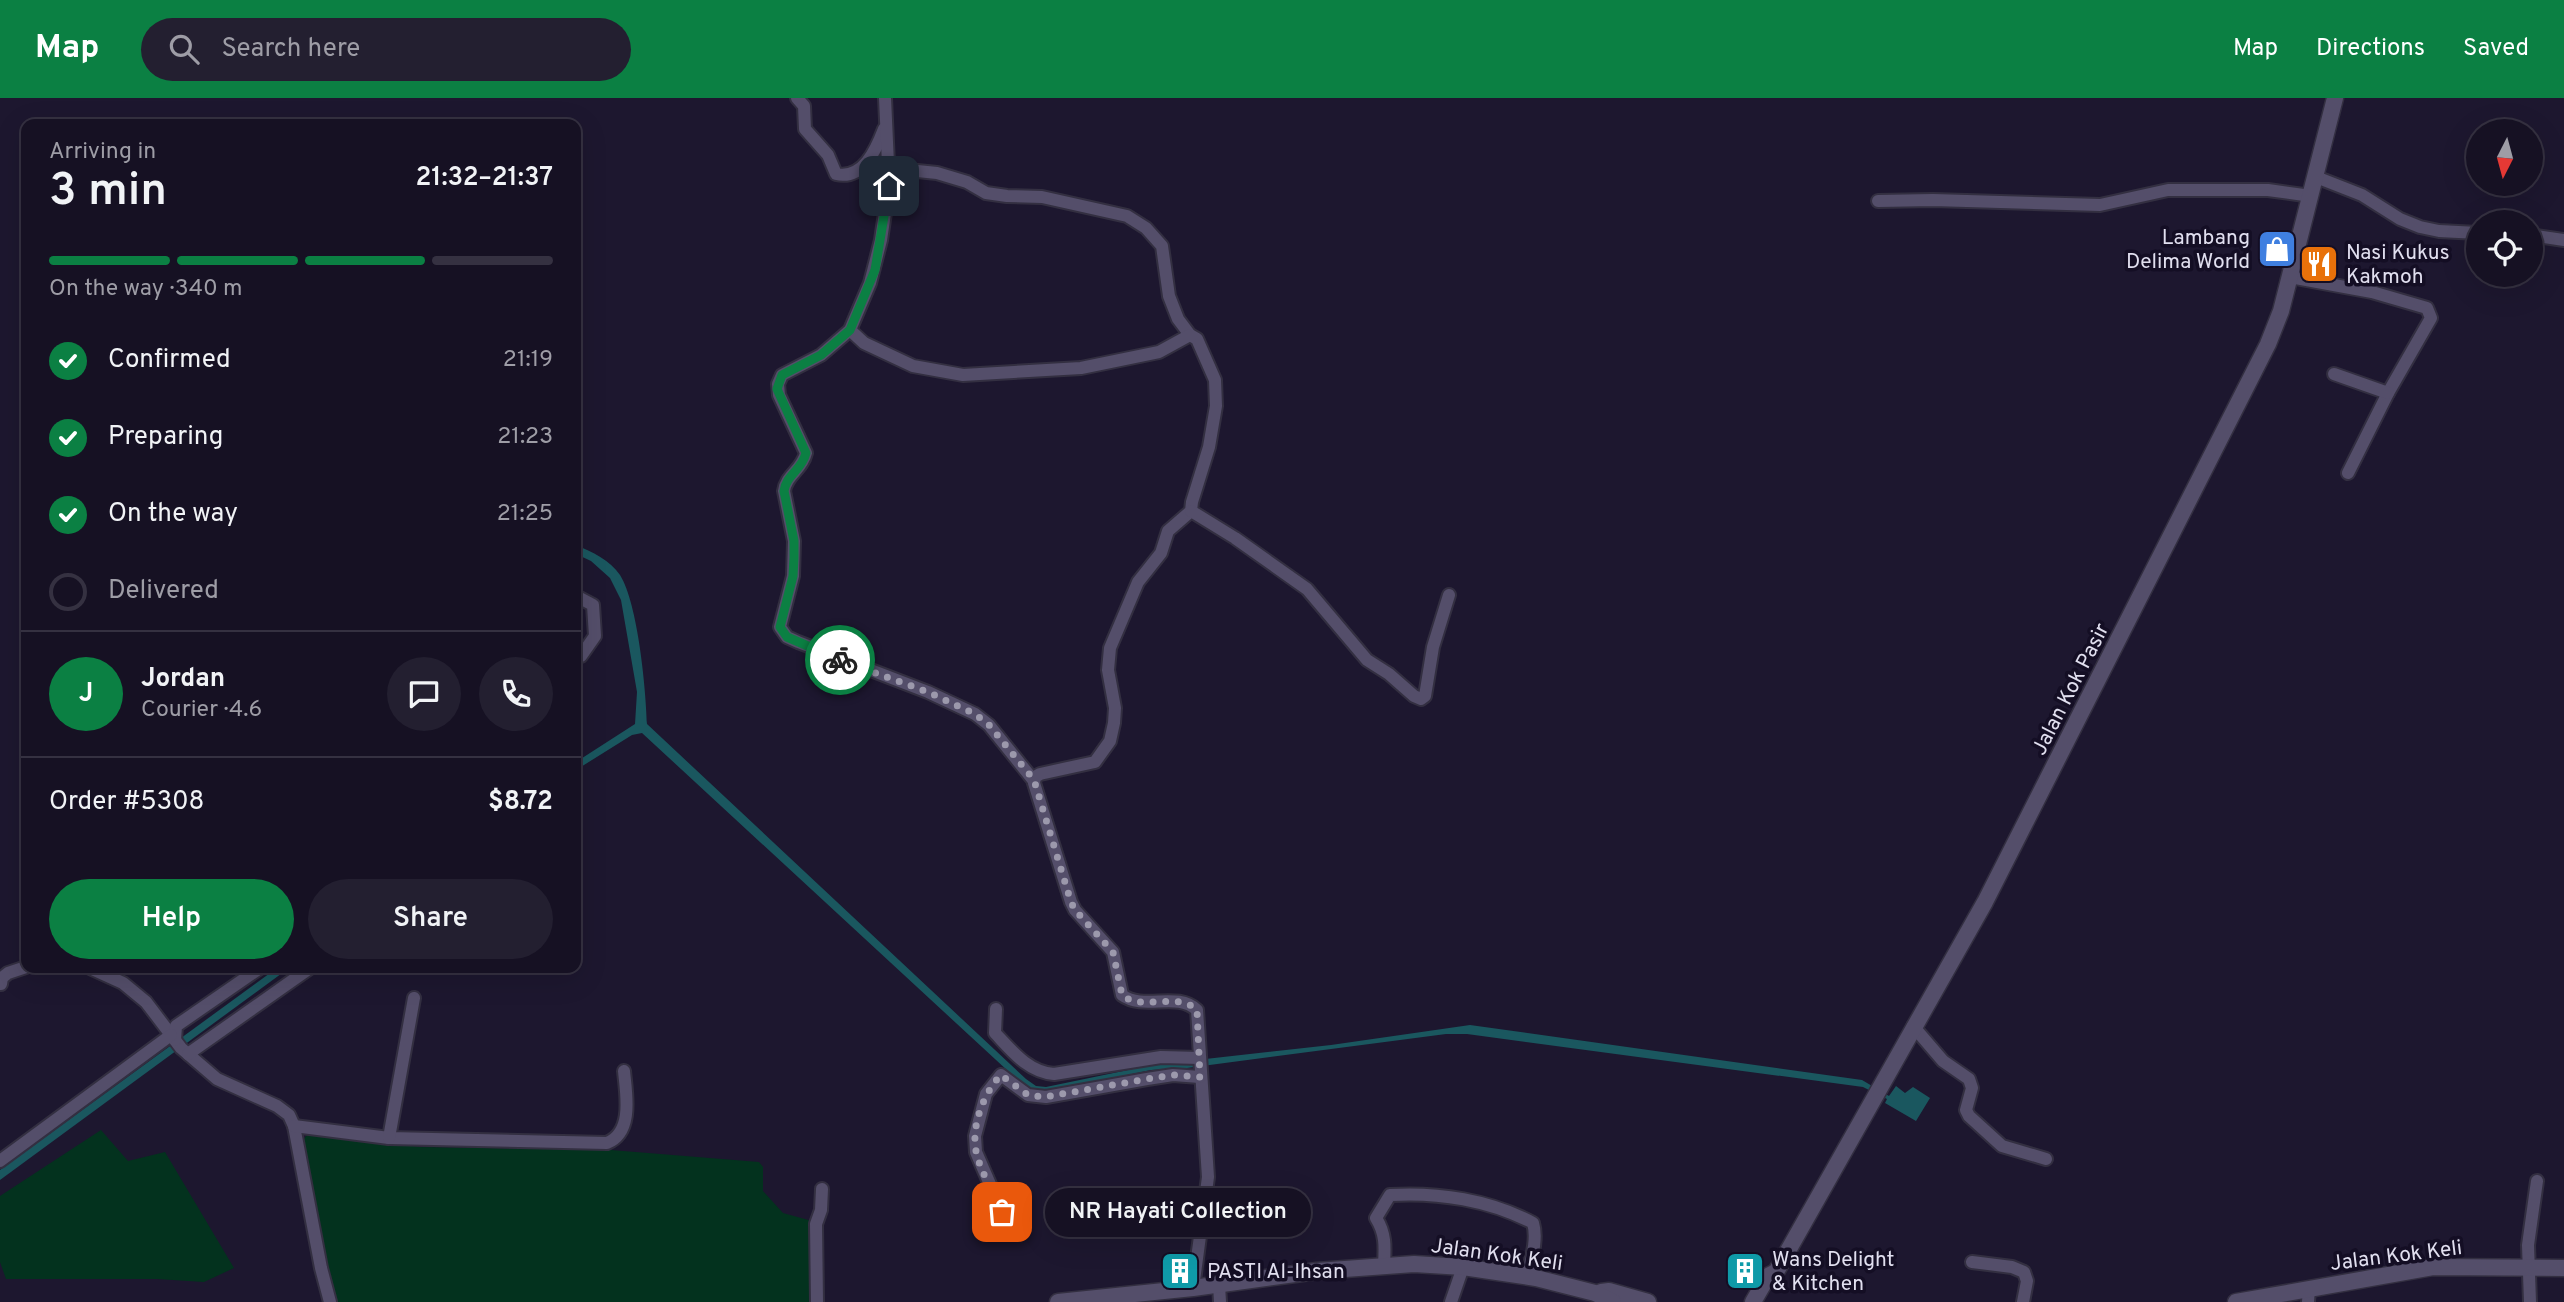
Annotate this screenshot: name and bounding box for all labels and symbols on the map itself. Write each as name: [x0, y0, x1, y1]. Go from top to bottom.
north arrow: [2466, 119, 2543, 196]
pin: [859, 156, 919, 216]
place label: Lambang Delima World: [2126, 225, 2250, 276]
shop icon: Lambang Delima World: [2256, 228, 2298, 270]
place label: Nasi Kukus Kakmoh: [2346, 240, 2450, 291]
restaurant icon: Nasi Kukus Kakmoh: [2298, 243, 2340, 285]
street label: Jalan Kok Pasir: [2027, 619, 2116, 760]
courier: [805, 625, 875, 695]
pin: [972, 1182, 1032, 1242]
callout: NR Hayati Collection: [1044, 1188, 1310, 1236]
street label: Jalan Kok Keli: [1429, 1233, 1564, 1278]
street label: Jalan Kok Keli: [2329, 1235, 2464, 1278]
place label: Wans Delight & Kitchen: [1772, 1247, 1895, 1298]
building icon: PASTI Al-Ihsan: [1159, 1250, 1201, 1292]
building icon: Wans Delight & Kitchen: [1724, 1250, 1766, 1292]
place label: PASTI Al-Ihsan: [1207, 1259, 1345, 1286]

